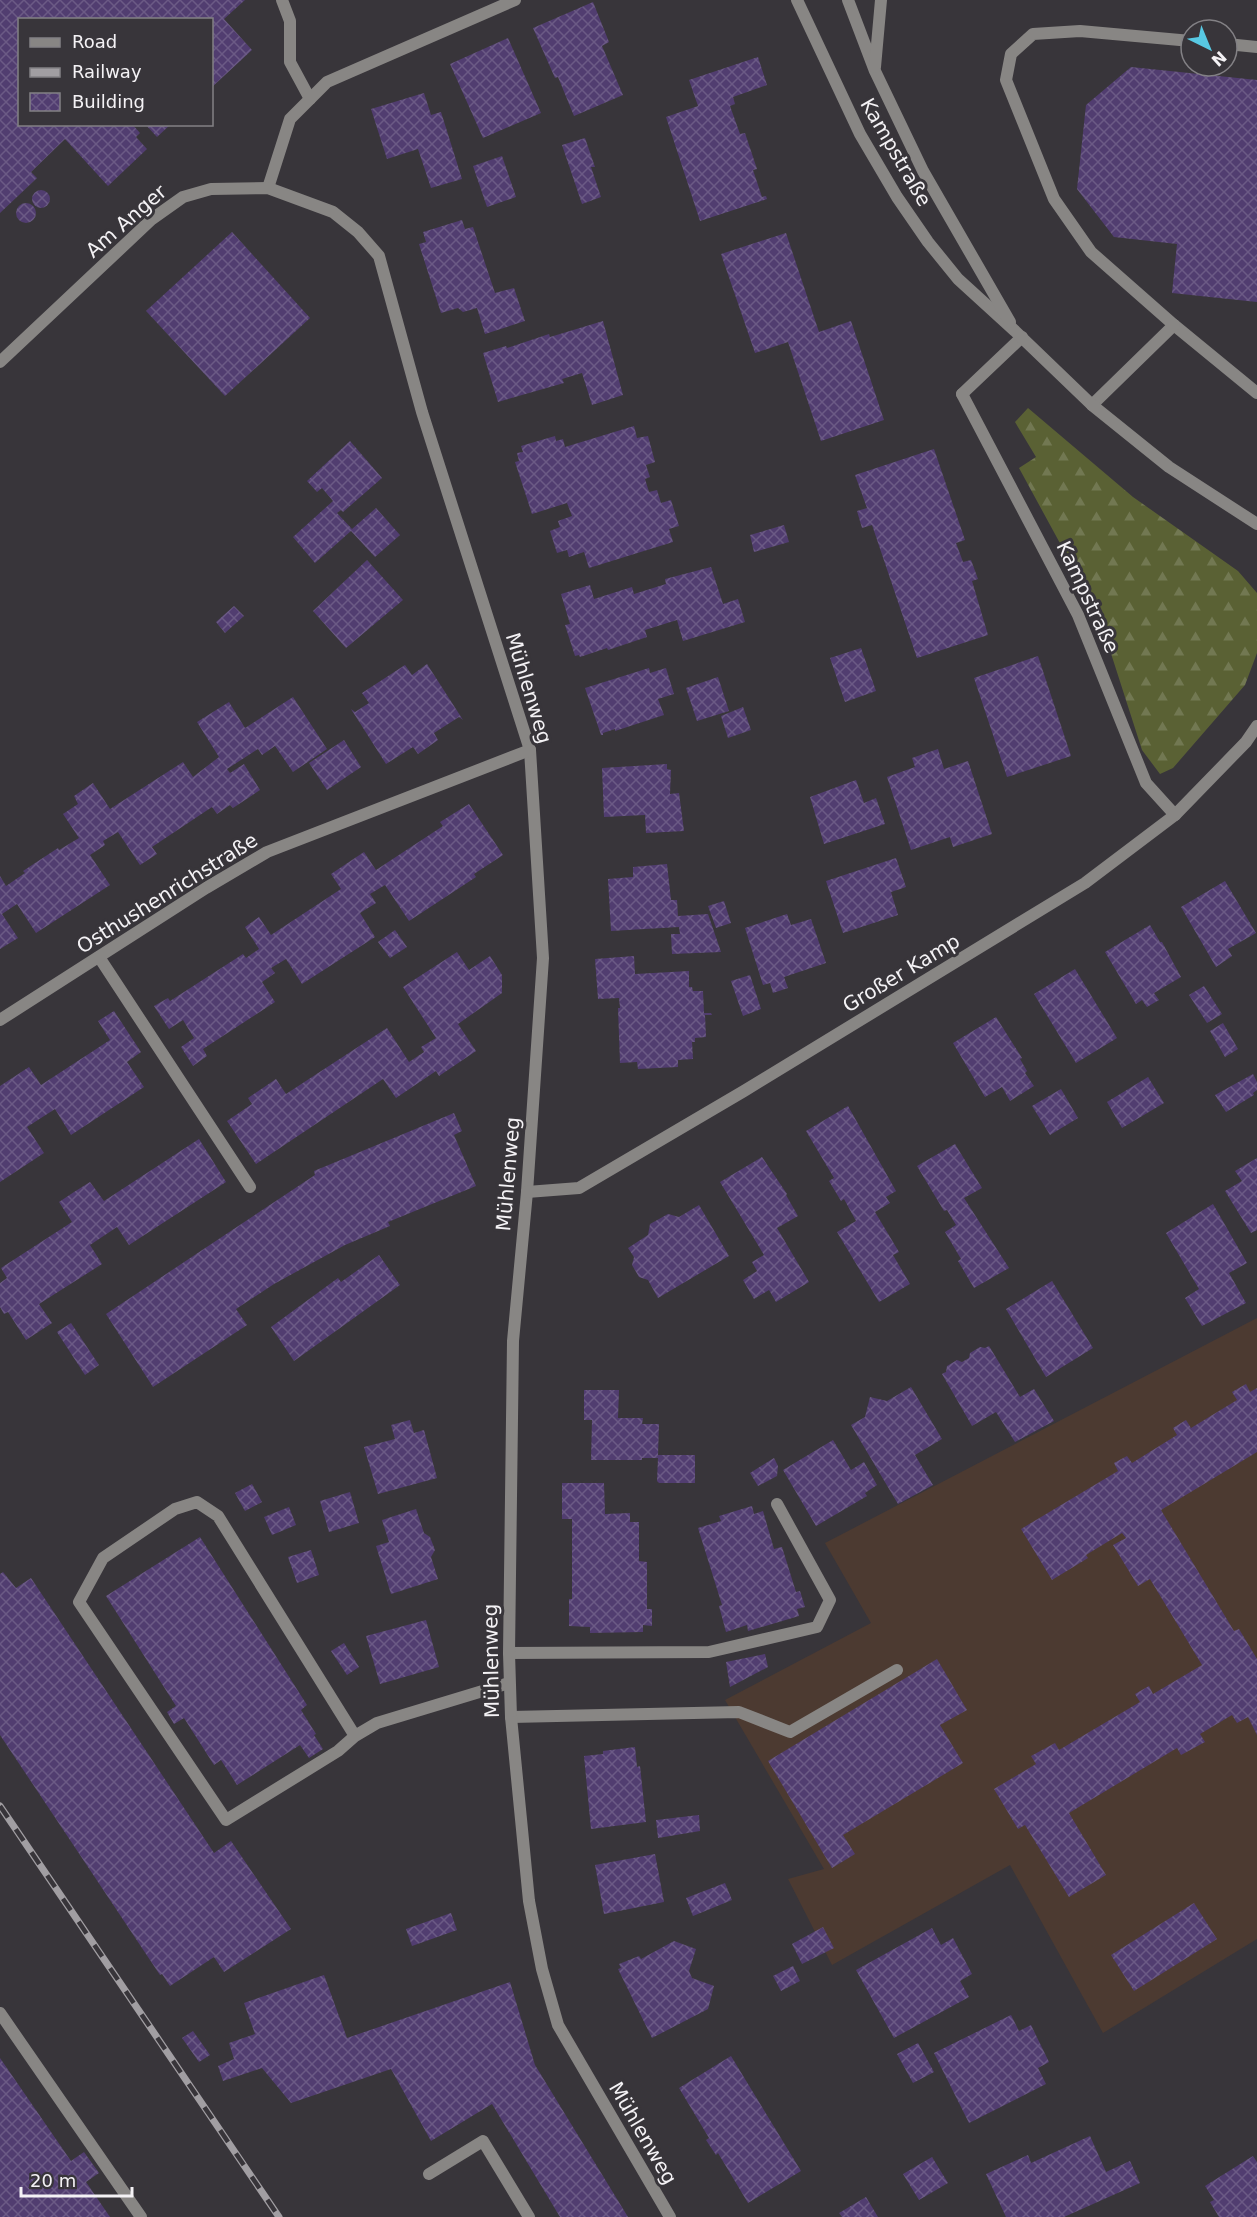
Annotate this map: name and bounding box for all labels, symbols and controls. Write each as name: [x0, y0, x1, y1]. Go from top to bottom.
legend: [18, 18, 213, 126]
north arrow: [1179, 18, 1239, 78]
text: Road: [72, 31, 117, 52]
text: N: [1208, 47, 1230, 70]
text: Railway: [72, 61, 142, 82]
text: Building: [72, 91, 145, 112]
street label: Kampstraße: [855, 94, 937, 210]
street label: Am Anger: [81, 179, 172, 263]
street label: Kampstraße: [1052, 537, 1124, 657]
street label: Mühlenweg: [501, 630, 557, 746]
street label: Osthushenrichstraße: [72, 828, 262, 958]
street label: Großer Kamp: [838, 929, 964, 1017]
street label: Mühlenweg: [491, 1116, 525, 1232]
street label: Mühlenweg: [478, 1604, 504, 1718]
street label: Mühlenweg: [604, 2077, 682, 2189]
scale bar: [21, 2160, 132, 2198]
text: 20 m: [30, 2170, 76, 2191]

